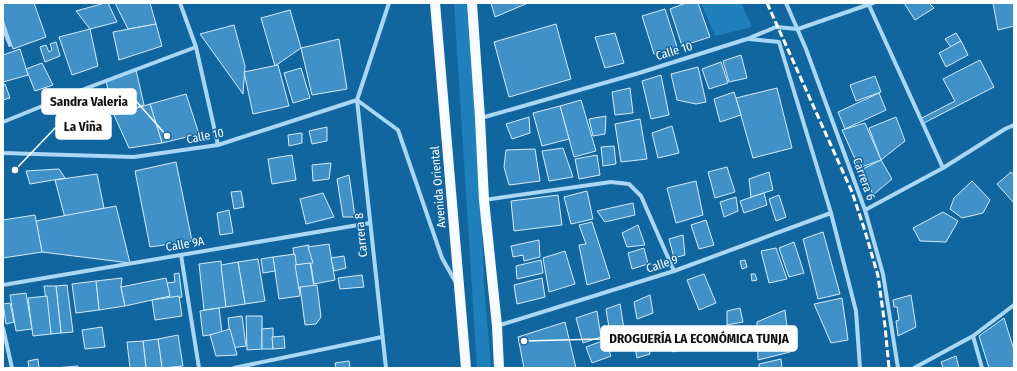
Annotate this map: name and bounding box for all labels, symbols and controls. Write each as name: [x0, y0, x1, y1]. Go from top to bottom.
street label: Calle 10: [654, 39, 694, 63]
callout: Sandra Valeria: [42, 89, 136, 114]
text: Sandra Valeria: [50, 94, 129, 109]
callout: La Viña: [56, 114, 111, 139]
text: La Viña: [64, 119, 103, 134]
street label: Calle 10: [185, 126, 225, 146]
street label: Avenida Oriental: [427, 146, 449, 228]
street label: Carrera 6: [850, 156, 878, 202]
street label: Carrera 8: [352, 212, 370, 258]
street label: Calle 9A: [165, 234, 206, 254]
street label: Calle 9: [644, 252, 680, 276]
callout: DROGUERÍA LA ECONÓMICA TUNJA: [601, 326, 797, 351]
text: DROGUERÍA LA ECONÓMICA TUNJA: [609, 330, 790, 346]

